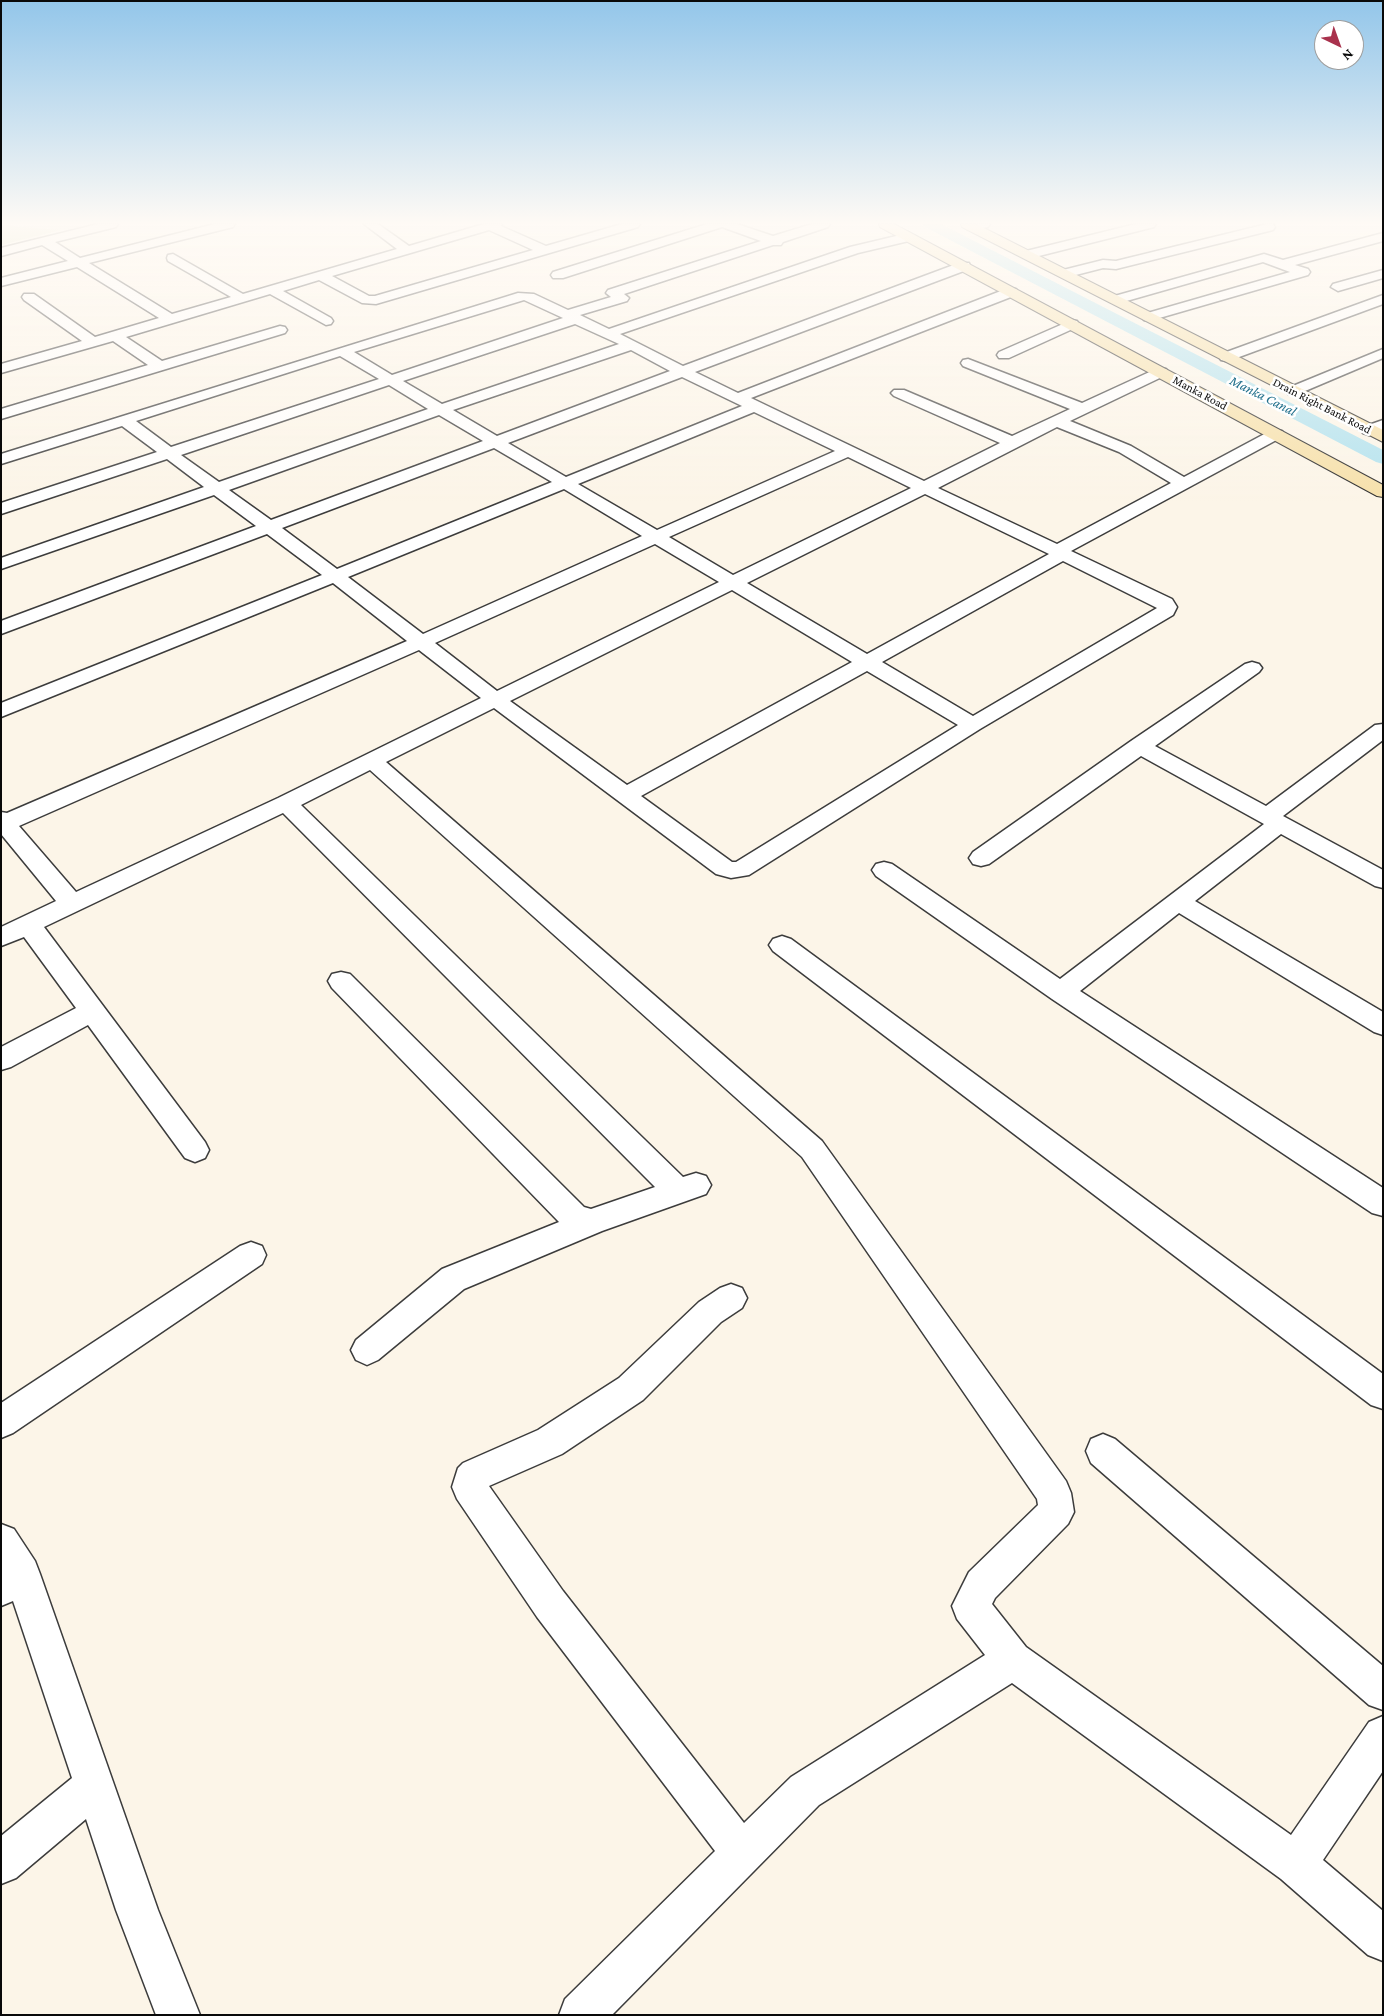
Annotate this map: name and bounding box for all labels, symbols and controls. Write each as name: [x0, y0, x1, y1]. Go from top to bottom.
north arrow: [1314, 20, 1364, 70]
text: N: [1339, 46, 1357, 65]
water label: Manka Canal: [1227, 372, 1299, 420]
street label: Manka Road: [1170, 373, 1230, 413]
street label: Drain Right Bank Road: [1270, 375, 1374, 437]

